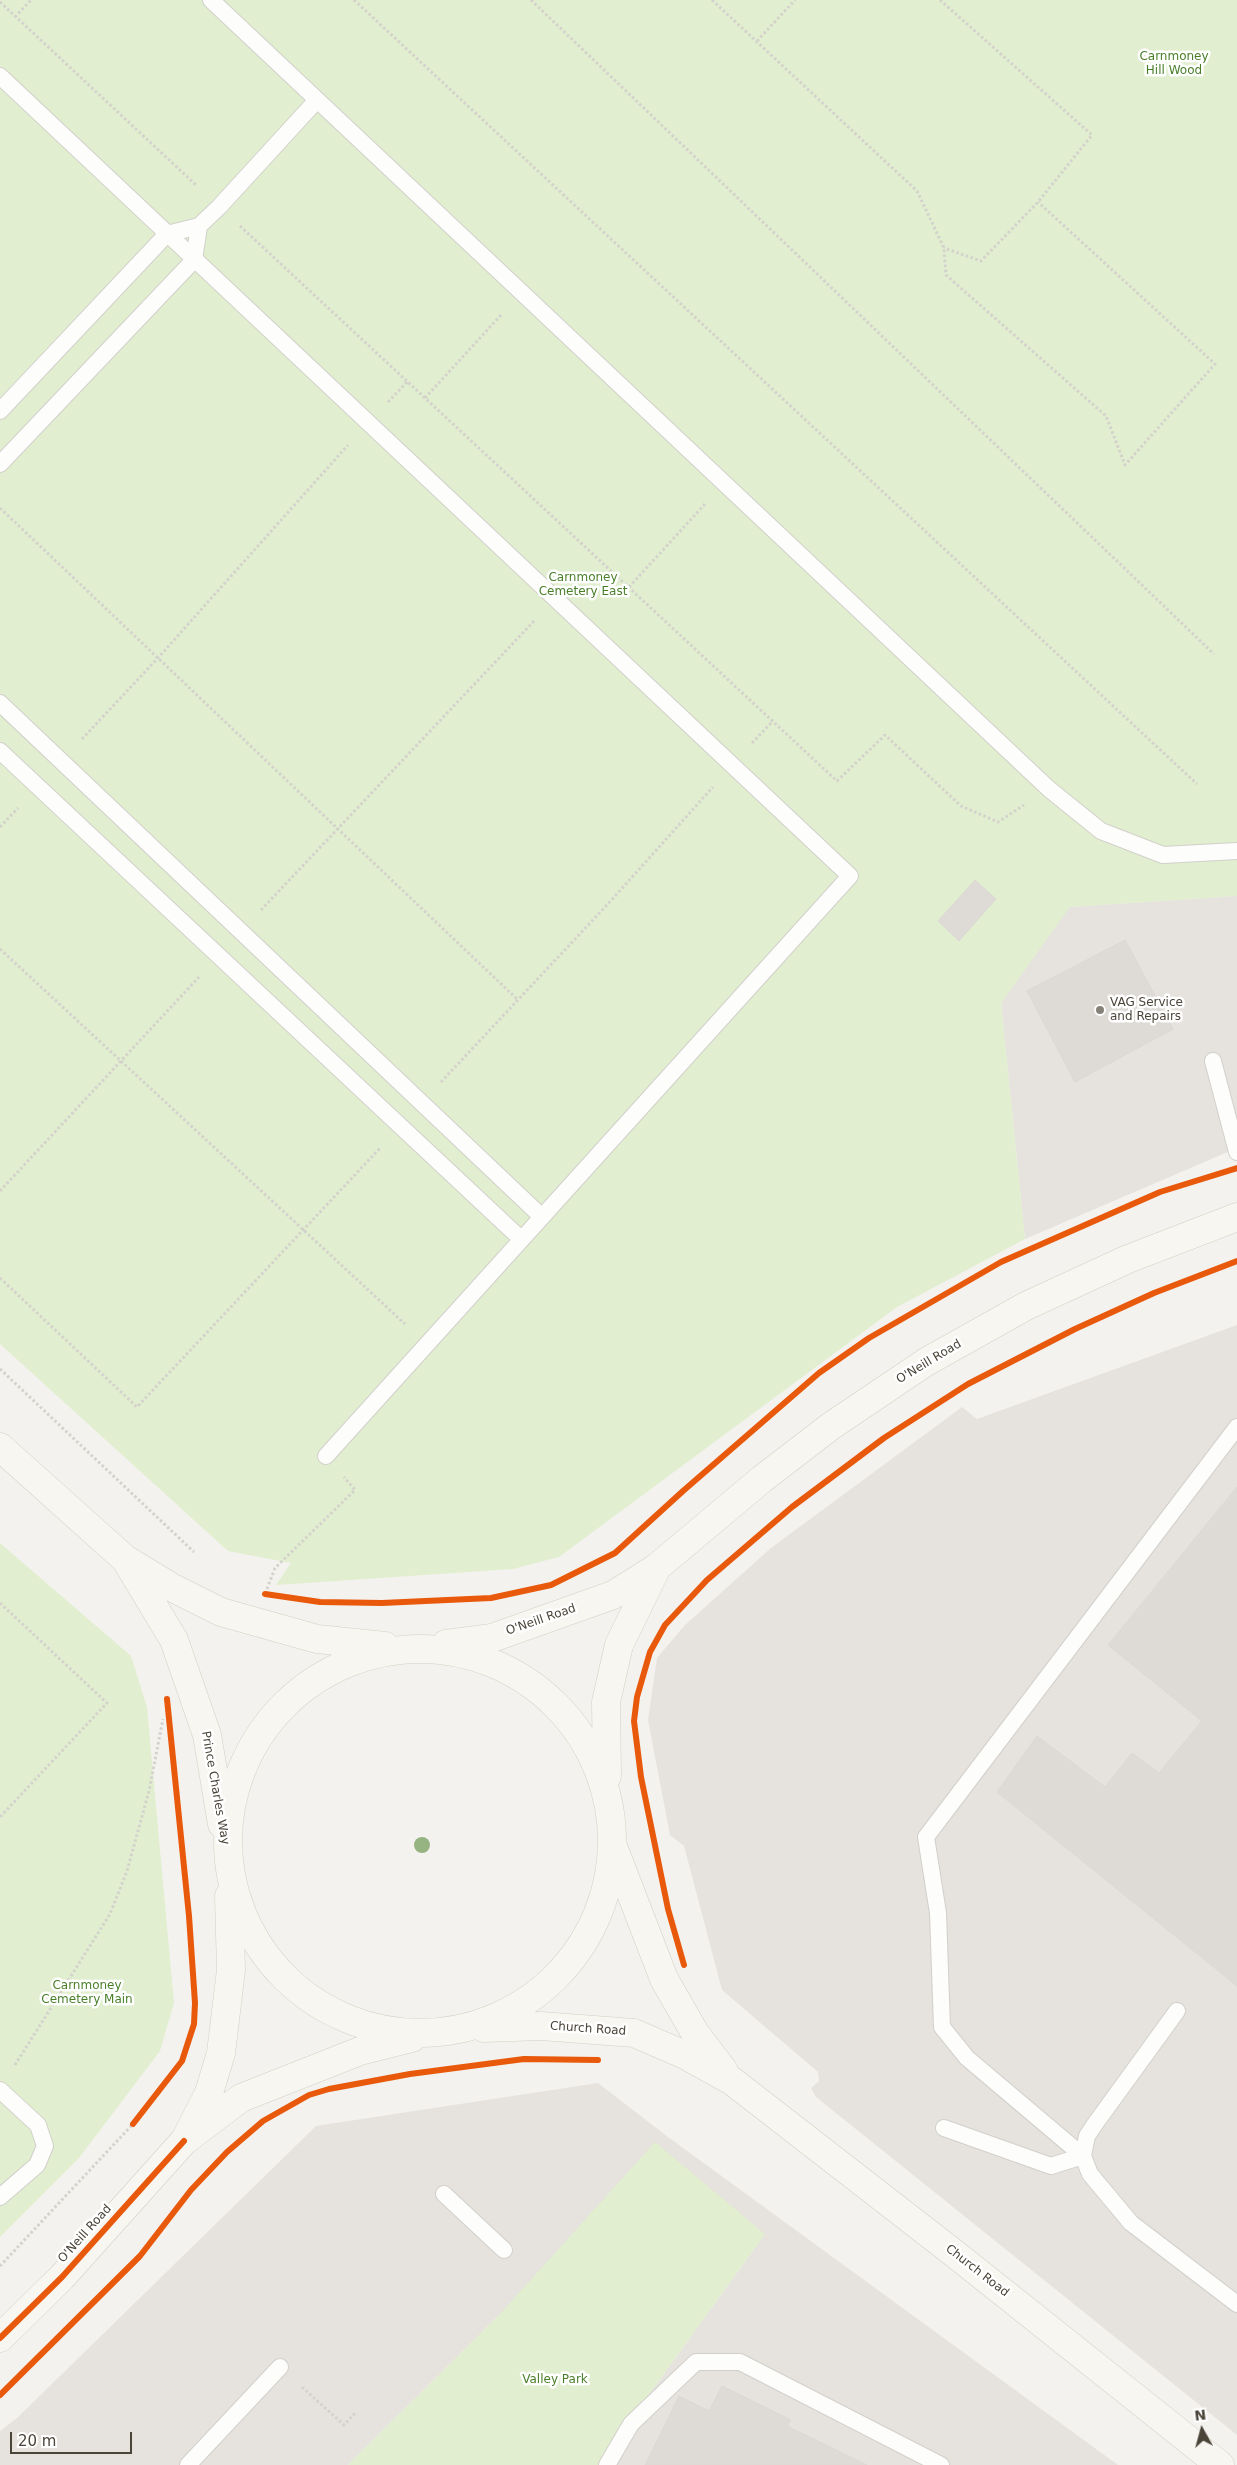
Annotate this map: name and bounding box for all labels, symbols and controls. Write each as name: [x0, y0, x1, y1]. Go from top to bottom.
park label: Carnmoney Hill Wood: [1139, 50, 1209, 78]
park label: Carnmoney Cemetery East: [539, 571, 627, 599]
place label: VAG Service and Repairs: [1110, 996, 1183, 1024]
marker: VAG Service and Repairs: [1094, 1004, 1106, 1016]
street label: O'Neill Road: [894, 1337, 964, 1387]
street label: O'Neill Road: [504, 1601, 578, 1639]
street label: Prince Charles Way: [198, 1730, 232, 1846]
park label: Carnmoney Cemetery Main: [41, 1979, 133, 2007]
street label: Church Road: [549, 2019, 627, 2039]
street label: O'Neill Road: [55, 2202, 115, 2266]
street label: Church Road: [942, 2242, 1012, 2300]
park label: Valley Park: [522, 2373, 588, 2387]
north arrow: [1177, 2405, 1227, 2455]
text: N: [1193, 2406, 1207, 2424]
scale bar: [12, 2422, 135, 2454]
text: 20 m: [18, 2432, 56, 2450]

